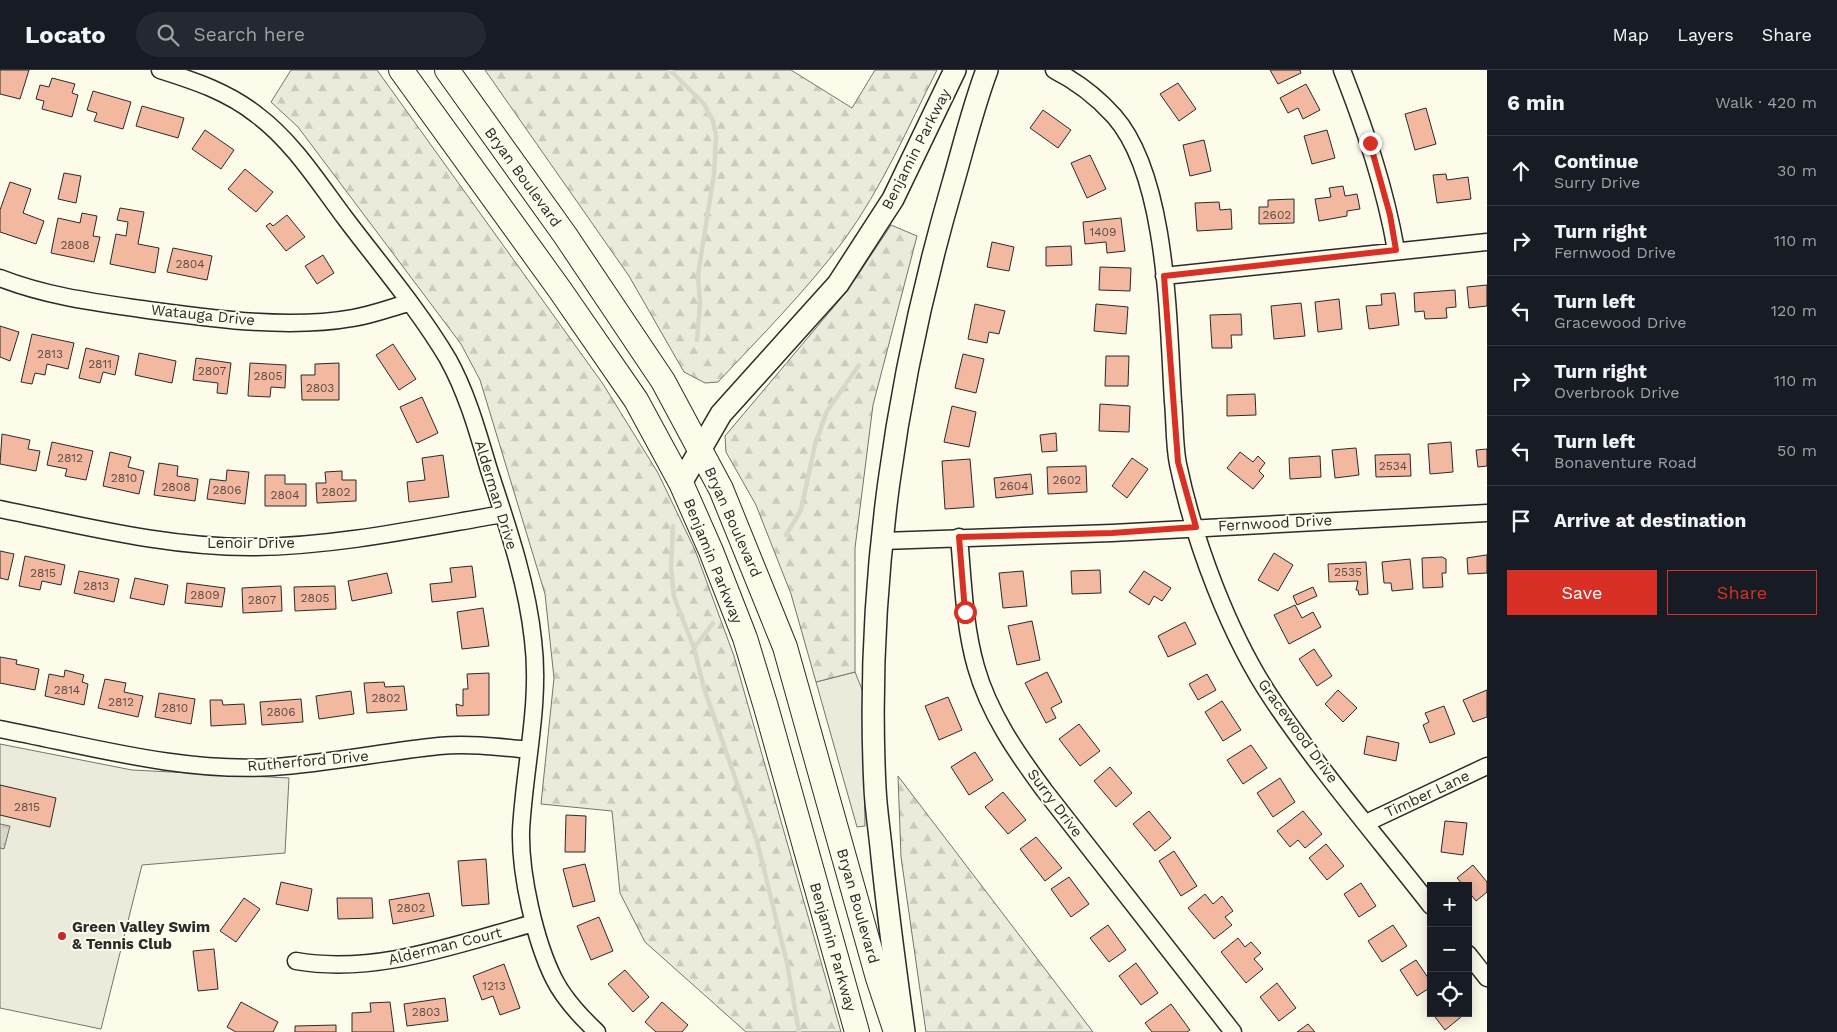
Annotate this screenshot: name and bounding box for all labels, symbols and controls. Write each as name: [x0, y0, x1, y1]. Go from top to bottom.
search box: [136, 12, 486, 57]
text: Locato: [25, 21, 106, 49]
icon: search: [154, 21, 182, 49]
text: Search here: [194, 23, 305, 46]
text: Map: [1612, 24, 1649, 45]
text: Layers: [1677, 24, 1734, 45]
text: Share: [1762, 24, 1812, 45]
street label: Benjamin Parkway: [878, 85, 954, 212]
text: 6 min: [1507, 90, 1565, 115]
text: Walk · 420 m: [1715, 93, 1817, 112]
street label: Bryan Boulevard: [481, 124, 565, 230]
route end: [1359, 132, 1382, 155]
text: Continue: [1554, 150, 1638, 173]
icon: ahead: [1507, 157, 1535, 185]
text: 30 m: [1777, 161, 1817, 180]
text: Surry Drive: [1554, 173, 1640, 192]
house number: 2602: [1263, 208, 1291, 222]
text: Turn right: [1554, 220, 1647, 243]
house number: 1409: [1090, 225, 1116, 239]
icon: right: [1507, 227, 1535, 255]
text: 110 m: [1774, 231, 1817, 250]
house number: 2808: [60, 238, 90, 252]
text: Fernwood Drive: [1554, 243, 1676, 262]
house number: 2804: [175, 257, 205, 271]
text: Turn left: [1554, 290, 1635, 313]
icon: left: [1507, 297, 1535, 325]
street label: Watauga Drive: [150, 301, 256, 329]
text: 120 m: [1771, 301, 1817, 320]
text: Gracewood Drive: [1554, 313, 1687, 332]
house number: 2813: [37, 347, 63, 361]
house number: 2811: [88, 357, 112, 371]
text: Turn right: [1554, 360, 1647, 383]
house number: 2807: [198, 364, 226, 378]
icon: right: [1507, 367, 1535, 395]
house number: 2805: [254, 369, 282, 383]
text: 110 m: [1774, 371, 1817, 390]
house number: 2803: [306, 381, 334, 395]
text: Overbrook Drive: [1554, 383, 1680, 402]
text: Turn left: [1554, 430, 1635, 453]
icon: left: [1507, 437, 1535, 465]
street label: Alderman Drive: [471, 438, 521, 552]
text: 50 m: [1777, 441, 1817, 460]
house number: 2812: [57, 451, 83, 465]
text: Bonaventure Road: [1554, 453, 1697, 472]
house number: 2534: [1379, 459, 1407, 473]
street label: Bryan Boulevard: [701, 464, 765, 580]
house number: 2810: [111, 471, 137, 485]
house number: 2602: [1053, 473, 1081, 487]
house number: 2604: [999, 479, 1029, 493]
house number: 2808: [161, 480, 191, 494]
house number: 2806: [212, 483, 242, 497]
house number: 2802: [322, 485, 350, 499]
house number: 2804: [270, 488, 300, 502]
street label: Benjamin Parkway: [680, 496, 746, 626]
icon: arrive: [1507, 507, 1535, 535]
text: Arrive at destination: [1554, 509, 1746, 532]
street label: Fernwood Drive: [1217, 511, 1333, 535]
street label: Lenoir Drive: [207, 534, 295, 552]
house number: 2535: [1334, 565, 1362, 579]
house number: 2815: [30, 566, 56, 580]
button: Save: [1507, 570, 1657, 615]
button: Share: [1667, 570, 1817, 615]
house number: 2813: [83, 579, 109, 593]
house number: 2809: [190, 588, 220, 602]
house number: 2805: [301, 591, 329, 605]
house number: 2807: [248, 593, 276, 607]
route start: [954, 601, 977, 624]
street label: Gracewood Drive: [1254, 675, 1342, 787]
house number: 2814: [54, 683, 80, 697]
house number: 2802: [372, 691, 400, 705]
house number: 2812: [108, 695, 134, 709]
house number: 2810: [162, 701, 188, 715]
house number: 2806: [266, 705, 296, 719]
street label: Rutherford Drive: [247, 747, 369, 775]
street label: Surry Drive: [1023, 765, 1087, 841]
street label: Timber Lane: [1382, 767, 1472, 821]
house number: 2815: [14, 800, 40, 814]
street label: Bryan Boulevard: [833, 846, 883, 966]
street label: Benjamin Parkway: [806, 880, 860, 1014]
map controls: [1427, 882, 1472, 1017]
button: +: [1427, 882, 1472, 927]
house number: 2802: [397, 901, 425, 915]
place label: Green Valley Swim & Tennis Club: [72, 918, 210, 953]
street label: Alderman Court: [386, 923, 504, 969]
button: −: [1427, 927, 1472, 972]
marker: Green Valley Swim & Tennis Club: [56, 930, 68, 942]
button: locate: [1427, 972, 1472, 1017]
house number: 1213: [482, 979, 506, 993]
house number: 2803: [412, 1005, 440, 1019]

